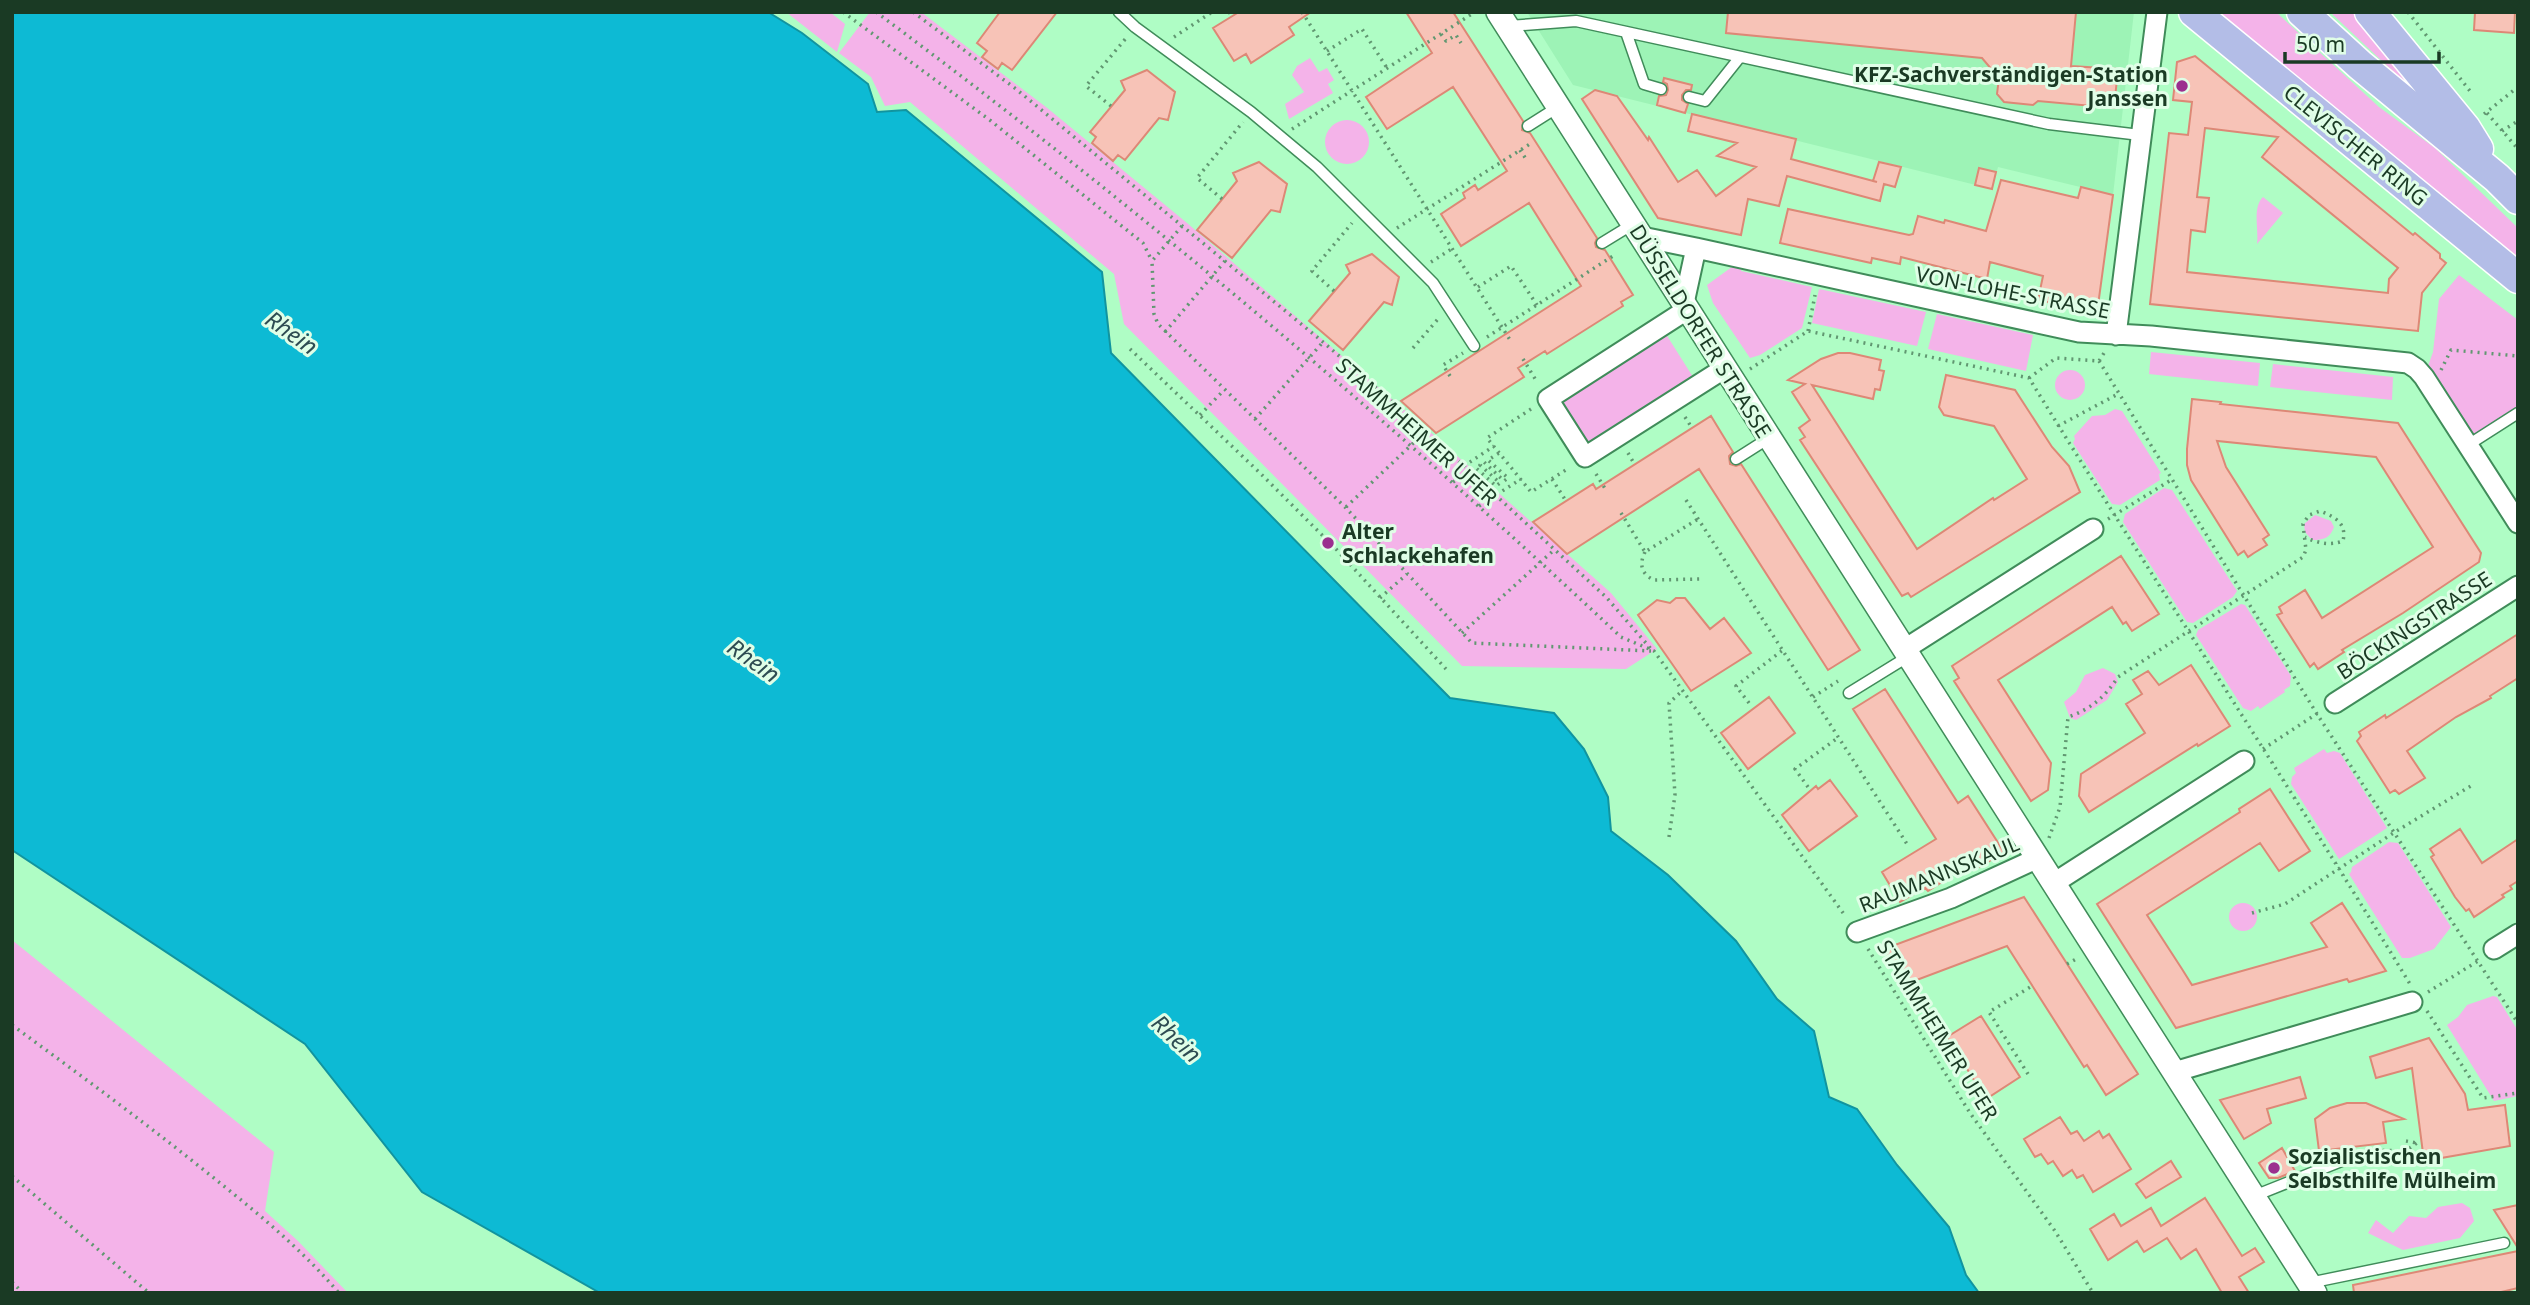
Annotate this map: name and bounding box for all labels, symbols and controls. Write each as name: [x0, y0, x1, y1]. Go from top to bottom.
scale bar: [2285, 21, 2439, 65]
text: 50 m: [2296, 30, 2345, 58]
place label: KFZ-Sachverständigen-Station Janssen: [1854, 60, 2168, 112]
marker: KFZ-Sachverständigen-Station Janssen: [2174, 78, 2190, 94]
street label: CLEVISCHER RING: [2278, 78, 2434, 212]
street label: DÜSSELDORFER STRASSE: [1624, 219, 1778, 443]
street label: VON-LOHE-STRASSE: [1914, 259, 2112, 325]
water label: Rhein: [259, 302, 325, 362]
street label: STAMMHEIMER UFER: [1330, 351, 1504, 511]
place label: Alter Schlackehafen: [1342, 517, 1494, 569]
marker: Alter Schlackehafen: [1320, 535, 1336, 551]
street label: BÖCKINGSTRASSE: [2331, 564, 2497, 686]
water label: Rhein: [721, 630, 787, 690]
street label: RAUMANNSKAUL: [1855, 829, 2023, 919]
street label: STAMMHEIMER UFER: [1871, 934, 2005, 1126]
water label: Rhein: [1145, 1007, 1209, 1069]
place label: Sozialistischen Selbsthilfe Mülheim: [2288, 1142, 2496, 1194]
marker: Sozialistischen Selbsthilfe Mülheim: [2266, 1160, 2282, 1176]

